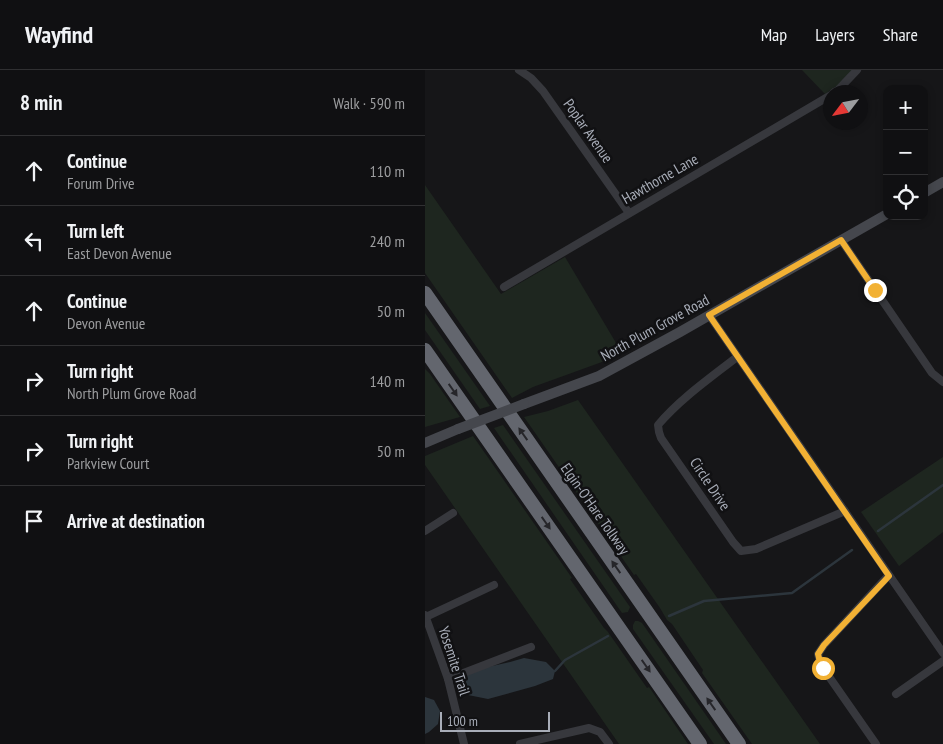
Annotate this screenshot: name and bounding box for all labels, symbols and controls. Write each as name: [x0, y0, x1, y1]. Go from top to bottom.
text: Wayfind: [25, 19, 93, 50]
text: Map: [761, 23, 787, 46]
text: Layers: [815, 23, 855, 46]
text: Share: [883, 23, 918, 46]
north arrow: [823, 85, 868, 130]
map controls: [883, 85, 928, 220]
button: +: [883, 85, 928, 130]
text: 8 min: [20, 89, 62, 116]
text: Walk · 590 m: [333, 93, 405, 113]
street label: Poplar Avenue: [560, 95, 617, 166]
button: −: [883, 130, 928, 175]
text: Continue: [67, 149, 127, 173]
street label: Hawthorne Lane: [618, 149, 701, 208]
icon: ahead: [20, 157, 48, 185]
text: 110 m: [370, 161, 405, 181]
text: Forum Drive: [67, 173, 135, 193]
button: locate: [883, 175, 928, 220]
text: Turn left: [67, 219, 124, 243]
icon: left: [20, 227, 48, 255]
text: 240 m: [370, 231, 405, 251]
text: East Devon Avenue: [67, 243, 172, 263]
route end: [864, 279, 887, 302]
text: Continue: [67, 289, 127, 313]
street label: North Plum Grove Road: [597, 290, 712, 365]
icon: ahead: [20, 297, 48, 325]
text: 50 m: [377, 301, 405, 321]
text: Devon Avenue: [67, 313, 145, 333]
text: Turn right: [67, 359, 133, 383]
icon: right: [20, 367, 48, 395]
text: 140 m: [370, 371, 405, 391]
text: North Plum Grove Road: [67, 383, 196, 403]
one-way arrow: [448, 383, 458, 397]
one-way arrow: [518, 427, 528, 441]
text: Turn right: [67, 429, 133, 453]
icon: right: [20, 437, 48, 465]
text: 50 m: [377, 441, 405, 461]
text: Parkview Court: [67, 453, 149, 473]
street label: Circle Drive: [686, 454, 735, 514]
street label: Elgin-O'Hare Tollway: [557, 459, 634, 558]
icon: arrive: [20, 507, 48, 535]
text: Arrive at destination: [67, 509, 205, 533]
one-way arrow: [541, 516, 551, 530]
one-way arrow: [611, 560, 621, 574]
street label: Yosemite Trail: [434, 624, 475, 698]
route start: [812, 657, 835, 680]
one-way arrow: [641, 659, 651, 672]
one-way arrow: [706, 697, 716, 711]
scale bar: [440, 709, 550, 732]
text: 100 m: [447, 712, 478, 730]

